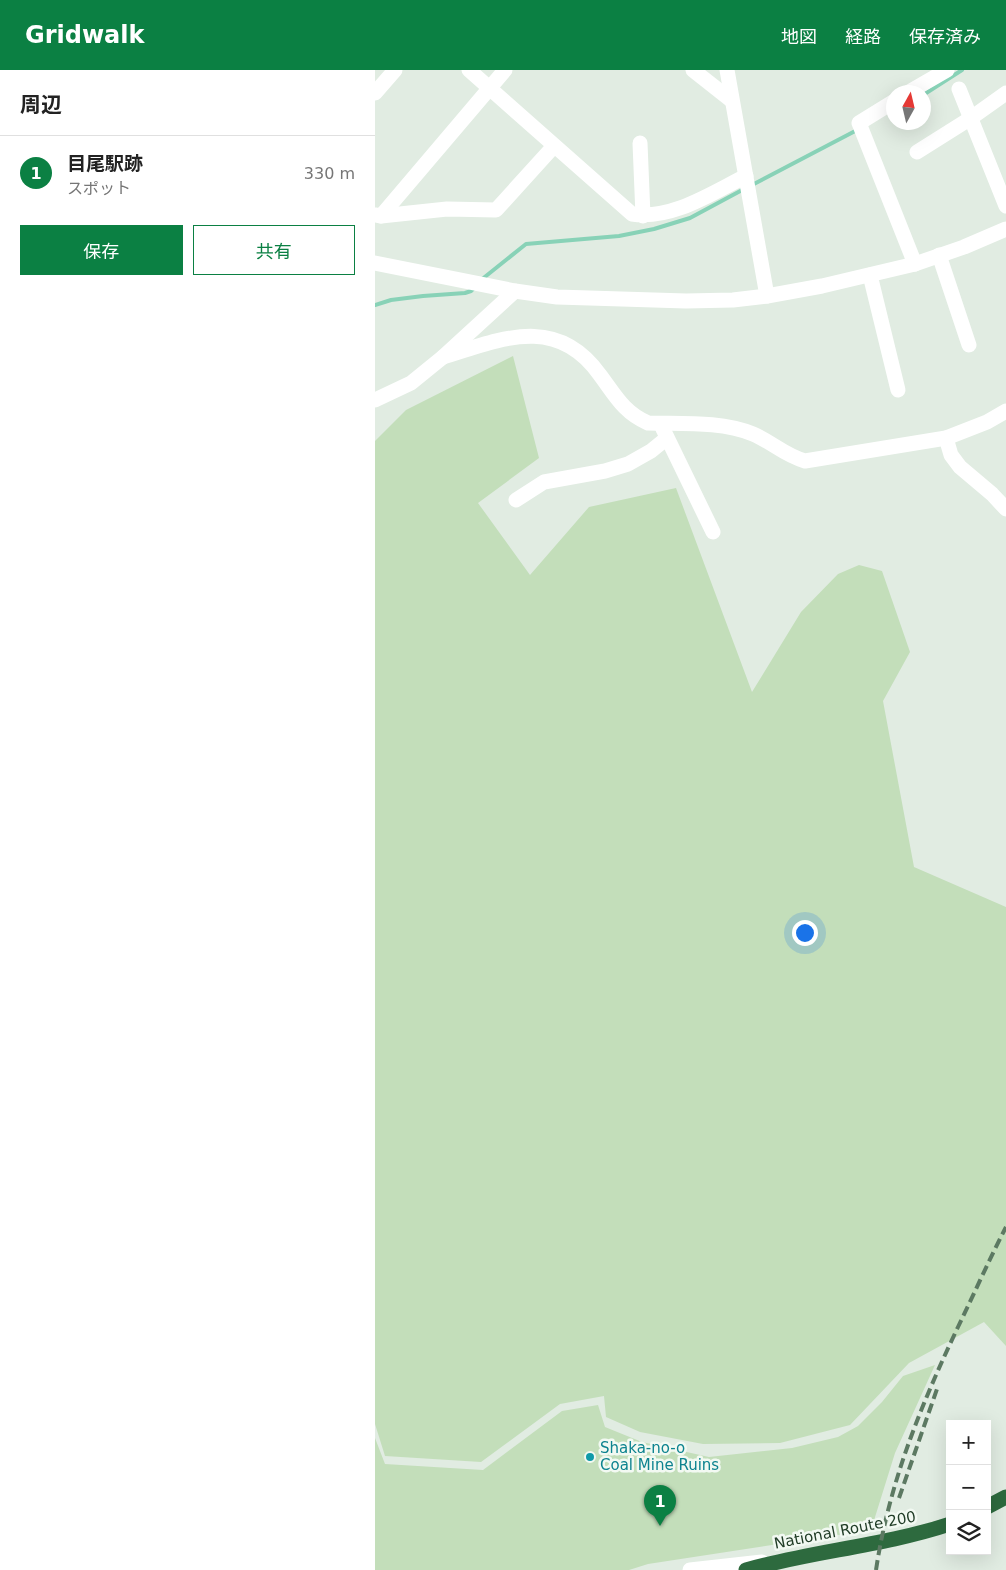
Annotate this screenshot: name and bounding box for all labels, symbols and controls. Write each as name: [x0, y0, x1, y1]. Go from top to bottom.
text: Gridwalk: [25, 21, 145, 49]
text: 地図: [781, 26, 817, 47]
text: 経路: [845, 26, 881, 47]
text: 保存済み: [909, 26, 981, 47]
north arrow: [886, 85, 931, 130]
text: 周辺: [20, 93, 62, 117]
text: 目尾駅跡: [67, 152, 143, 174]
text: 1: [30, 164, 42, 183]
text: 330 m: [304, 164, 355, 183]
text: スポット: [67, 179, 131, 198]
button: 保存: [20, 225, 183, 275]
button: 共有: [193, 225, 355, 275]
your location: [792, 920, 818, 946]
map controls: [946, 1420, 991, 1555]
button: +: [946, 1420, 991, 1465]
place label: Shaka-no-o Coal Mine Ruins: [600, 1439, 719, 1474]
marker: Shaka-no-o Coal Mine Ruins: [584, 1451, 596, 1463]
button: −: [946, 1465, 991, 1510]
pin: 1: [644, 1485, 676, 1526]
street label: National Route 200: [772, 1507, 918, 1553]
button: layers: [946, 1510, 991, 1555]

